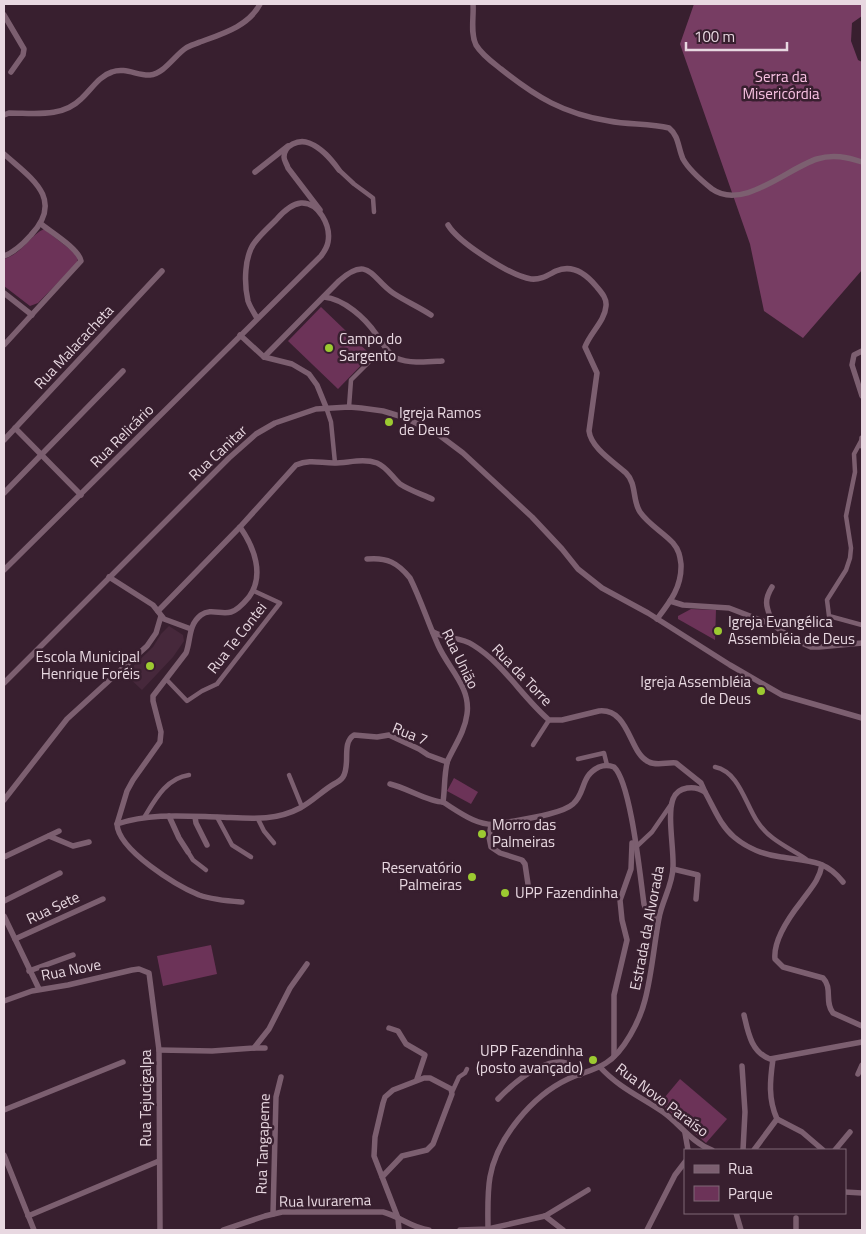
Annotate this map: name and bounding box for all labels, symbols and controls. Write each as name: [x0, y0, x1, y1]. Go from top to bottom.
scale bar: [686, 20, 787, 52]
text: 100 m: [694, 25, 735, 48]
park label: Serra da Misericórdia: [742, 65, 820, 105]
street label: Rua Malacacheta: [28, 299, 119, 394]
place label: Campo do Sargento: [339, 327, 402, 367]
marker: Campo do Sargento: [323, 342, 335, 354]
street label: Rua Relicário: [85, 399, 159, 473]
place label: Igreja Ramos de Deus: [399, 401, 481, 441]
marker: Igreja Ramos de Deus: [383, 416, 395, 428]
street label: Rua Canitar: [183, 419, 252, 486]
street label: Rua Te Contei: [201, 597, 272, 678]
place label: Igreja Evangélica Assembléia de Deus: [728, 610, 855, 650]
street label: Rua União: [436, 625, 485, 693]
marker: Igreja Evangélica Assembléia de Deus: [712, 625, 724, 637]
street label: Rua da Torre: [487, 638, 558, 711]
place label: Escola Municipal Henrique Foréis: [35, 645, 140, 685]
marker: Escola Municipal Henrique Foréis: [144, 660, 156, 672]
place label: Igreja Assembléia de Deus: [640, 670, 751, 710]
marker: Igreja Assembléia de Deus: [755, 685, 767, 697]
street label: Rua 7: [389, 716, 431, 751]
place label: Morro das Palmeiras: [492, 813, 556, 853]
marker: Morro das Palmeiras: [476, 828, 488, 840]
place label: Reservatório Palmeiras: [381, 856, 462, 896]
street label: Estrada da Alvorada: [623, 863, 670, 992]
marker: Reservatório Palmeiras: [466, 871, 478, 883]
place label: UPP Fazendinha: [515, 881, 618, 904]
street label: Rua Sete: [22, 885, 83, 930]
marker: UPP Fazendinha: [499, 887, 511, 899]
street label: Rua Nove: [39, 952, 103, 987]
place label: UPP Fazendinha (posto avançado): [476, 1039, 583, 1079]
street label: Rua Tejucigalpa: [134, 1049, 157, 1147]
marker: UPP Fazendinha (posto avançado): [587, 1054, 599, 1066]
street label: Rua Novo Paraíso: [611, 1057, 714, 1142]
street label: Rua Tangapeme: [249, 1093, 276, 1195]
legend: [684, 1149, 846, 1214]
text: Rua: [728, 1157, 753, 1180]
text: Parque: [728, 1182, 773, 1205]
street label: Rua Ivurarema: [279, 1188, 372, 1213]

